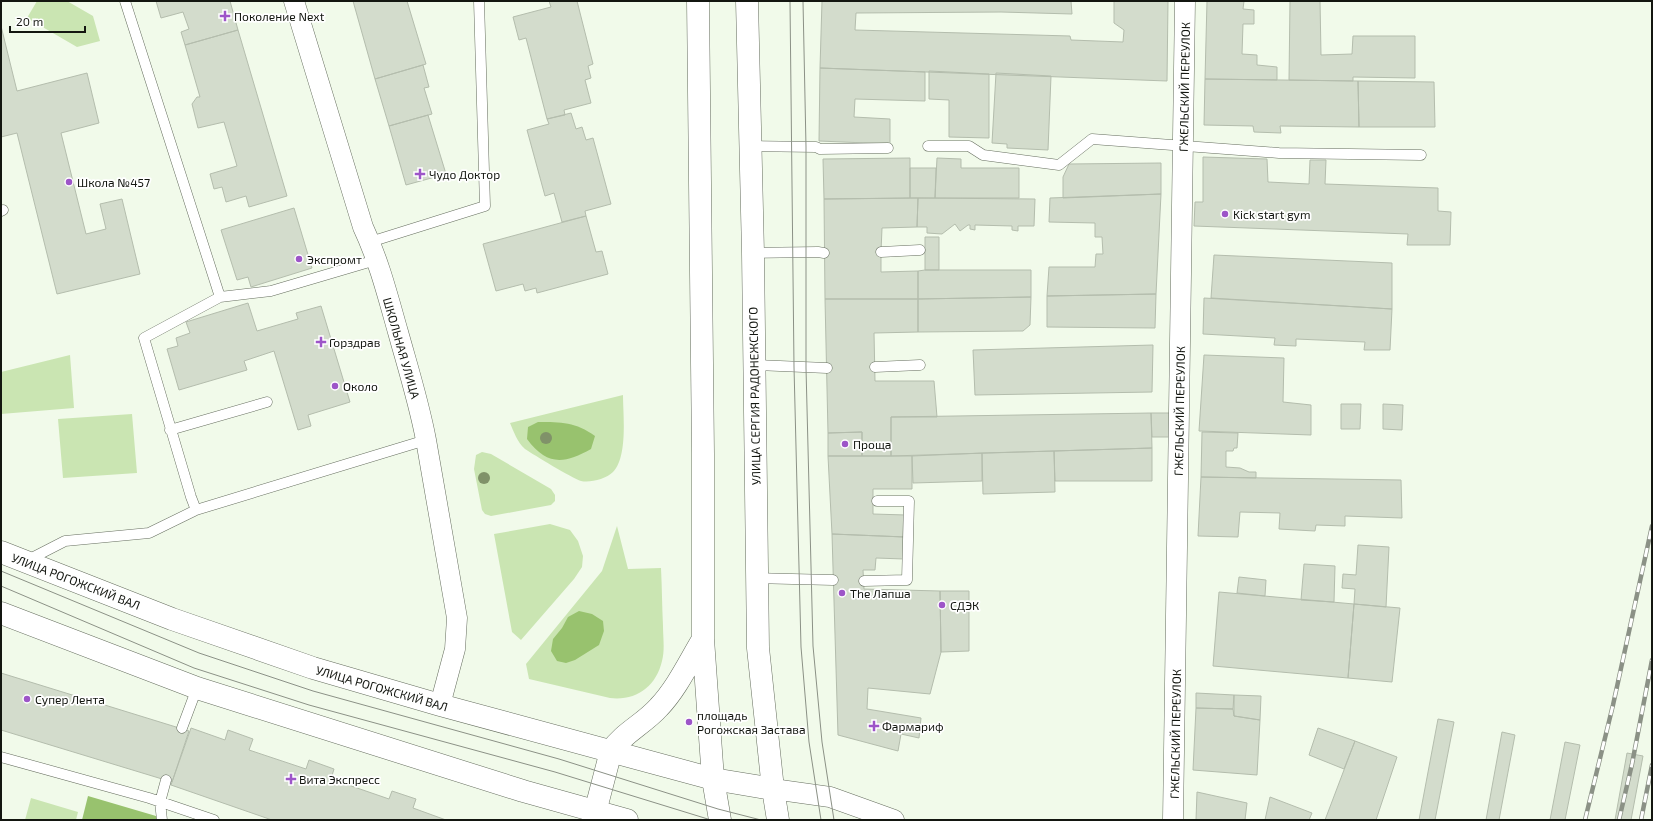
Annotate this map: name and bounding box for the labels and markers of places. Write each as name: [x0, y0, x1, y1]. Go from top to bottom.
place label: Поколение Next: [234, 9, 325, 23]
marker: Поколение Next: [219, 10, 231, 22]
place label: Чудо Доктор: [429, 167, 500, 182]
marker: Чудо Доктор: [414, 168, 426, 180]
place label: Школа №457: [77, 175, 150, 189]
marker: Школа №457: [64, 177, 74, 187]
place label: Kick start gym: [1233, 207, 1310, 221]
marker: Kick start gym: [1220, 209, 1230, 219]
place label: Экспромт: [307, 252, 362, 266]
marker: Экспромт: [294, 254, 304, 264]
place label: Горздрав: [329, 335, 380, 349]
marker: Горздрав: [316, 337, 326, 347]
place label: Около: [343, 379, 378, 393]
marker: Около: [330, 381, 340, 391]
place label: Проща: [853, 437, 891, 451]
marker: Проща: [840, 439, 850, 449]
place label: The Лапша: [850, 586, 911, 600]
marker: The Лапша: [837, 588, 847, 598]
place label: СДЭК: [950, 598, 979, 612]
marker: СДЭК: [937, 600, 947, 610]
place label: Супер Лента: [35, 692, 105, 707]
marker: Супер Лента: [22, 694, 32, 704]
place label: площадь Рогожская Застава: [697, 708, 806, 736]
marker: площадь Рогожская Застава: [684, 717, 694, 727]
place label: Фармариф: [882, 719, 944, 733]
marker: Фармариф: [869, 721, 879, 731]
place label: Вита Экспресс: [299, 772, 380, 786]
marker: Вита Экспресс: [286, 774, 296, 784]

